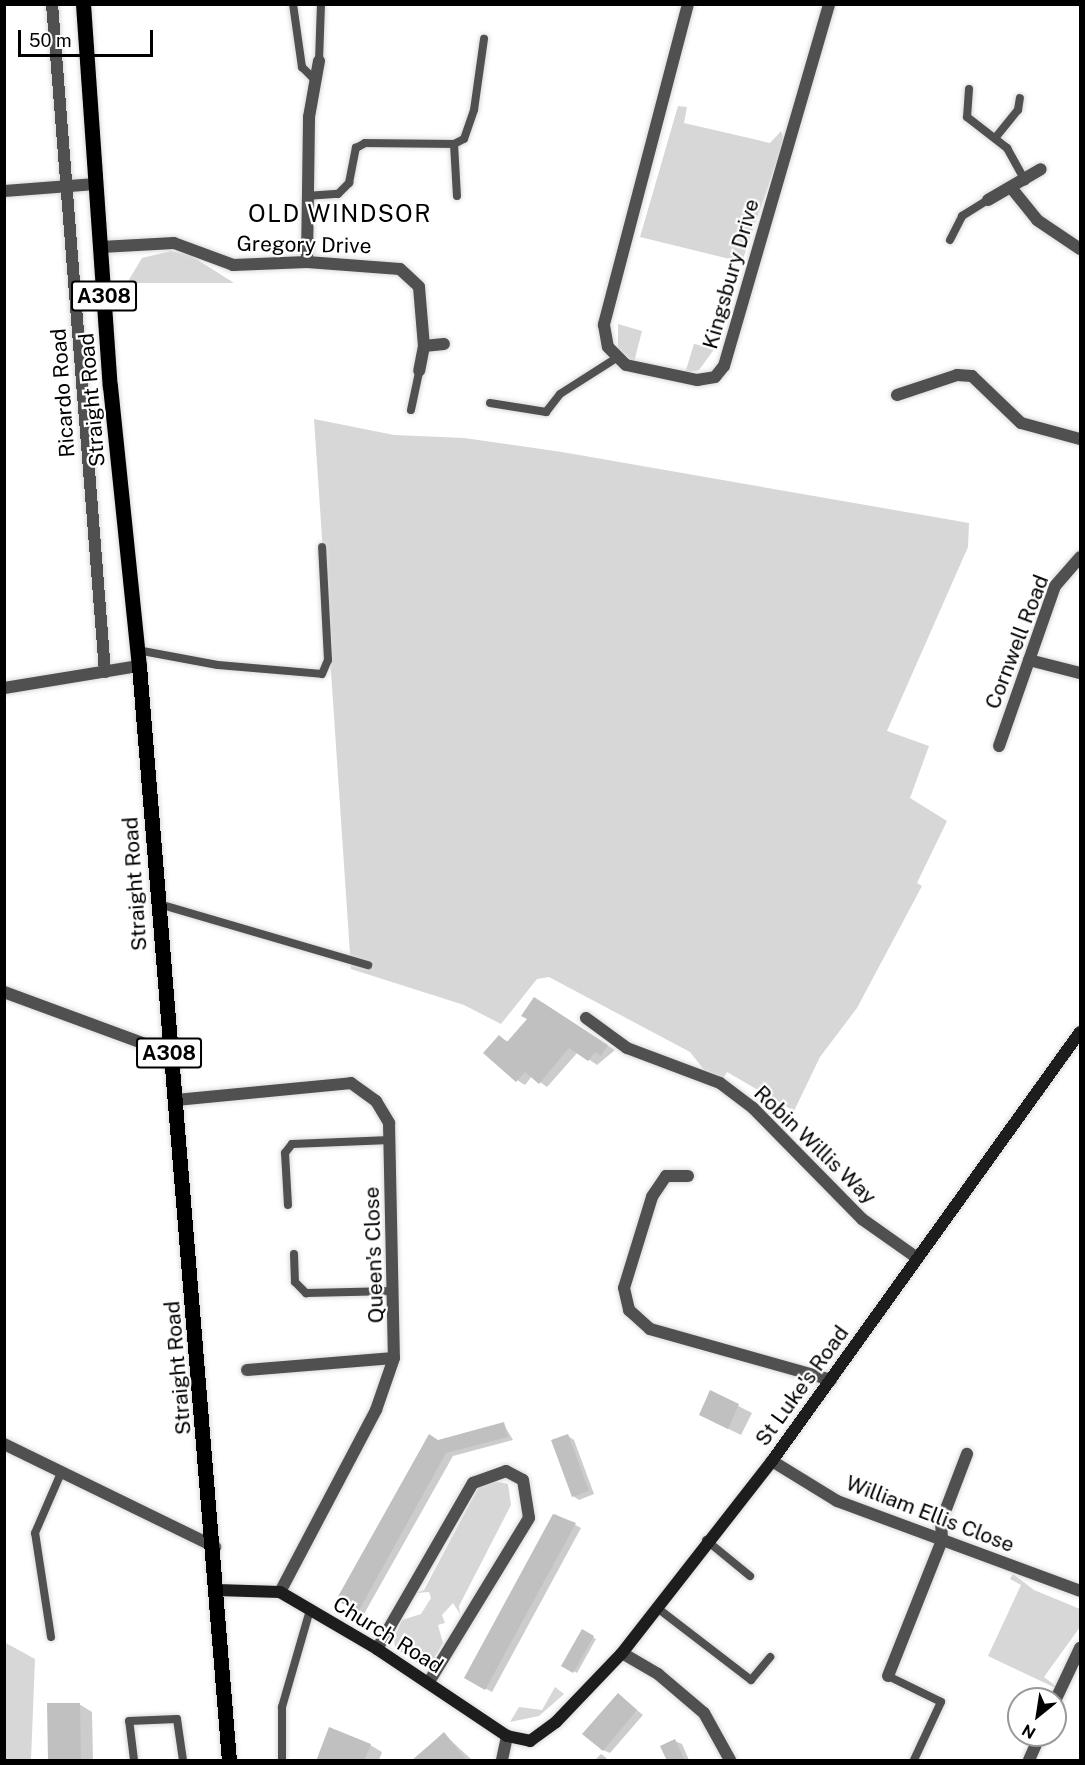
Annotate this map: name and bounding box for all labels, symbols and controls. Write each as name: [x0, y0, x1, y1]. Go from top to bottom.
scale bar: [21, 18, 156, 56]
text: 50 m: [29, 30, 72, 51]
street label: Kingsbury Drive: [698, 196, 764, 352]
district label: OLD WINDSOR: [248, 200, 432, 228]
street label: Gregory Drive: [236, 231, 372, 259]
road number: A308: [71, 279, 137, 313]
street label: Ricardo Road: [46, 328, 80, 458]
street label: Straight Road: [74, 332, 110, 468]
street label: Cornwell Road: [980, 571, 1054, 713]
street label: Straight Road: [118, 816, 152, 952]
road number: A308: [136, 1036, 202, 1070]
street label: Robin Willis Way: [748, 1080, 882, 1210]
street label: Queen's Close: [359, 1186, 389, 1324]
street label: Straight Road: [160, 1300, 196, 1436]
street label: St Luke's Road: [750, 1321, 854, 1451]
street label: William Ellis Close: [842, 1470, 1018, 1558]
street label: Church Road: [328, 1591, 448, 1679]
north arrow: [1007, 1687, 1067, 1747]
text: N: [1019, 1720, 1039, 1743]

